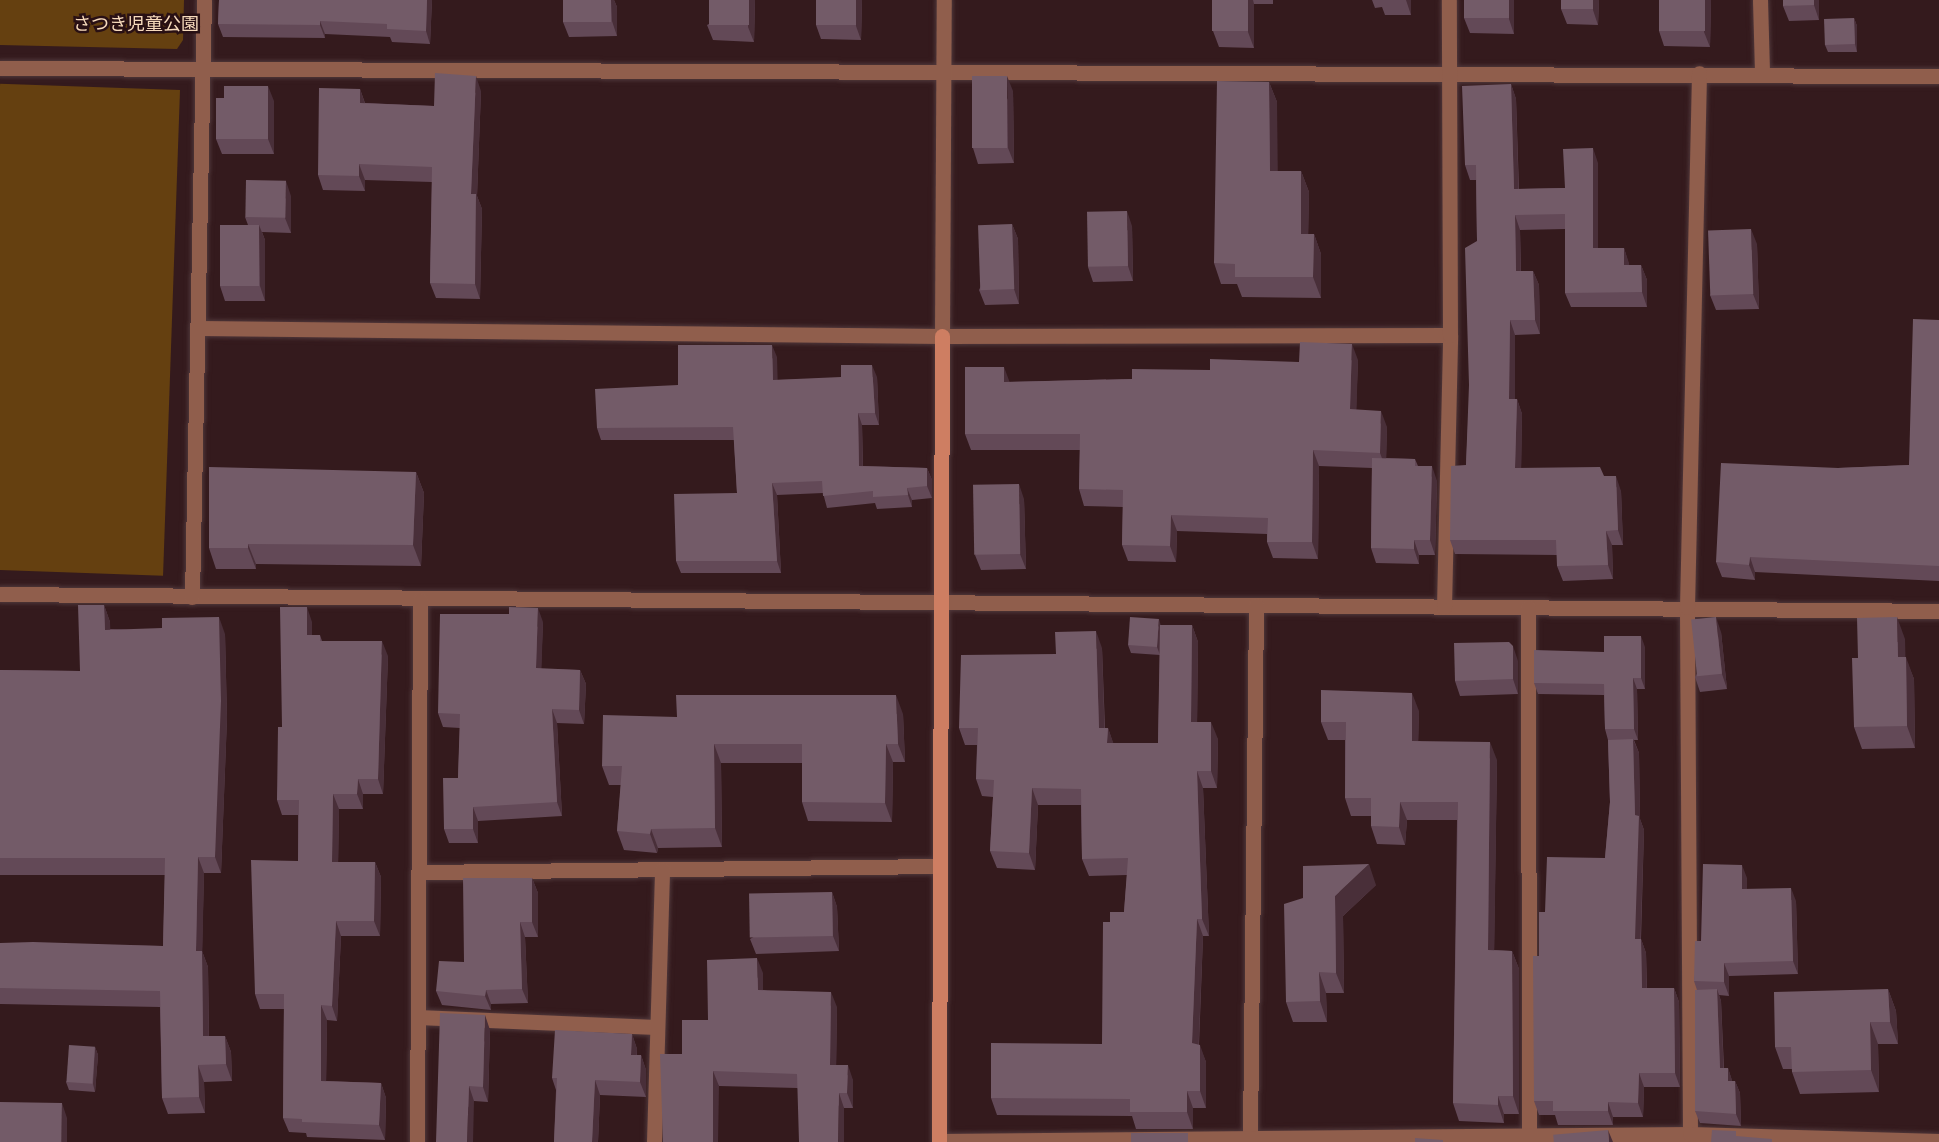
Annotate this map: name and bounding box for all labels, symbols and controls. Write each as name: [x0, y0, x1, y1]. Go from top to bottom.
park label: さつき児童公園: [73, 13, 199, 35]

